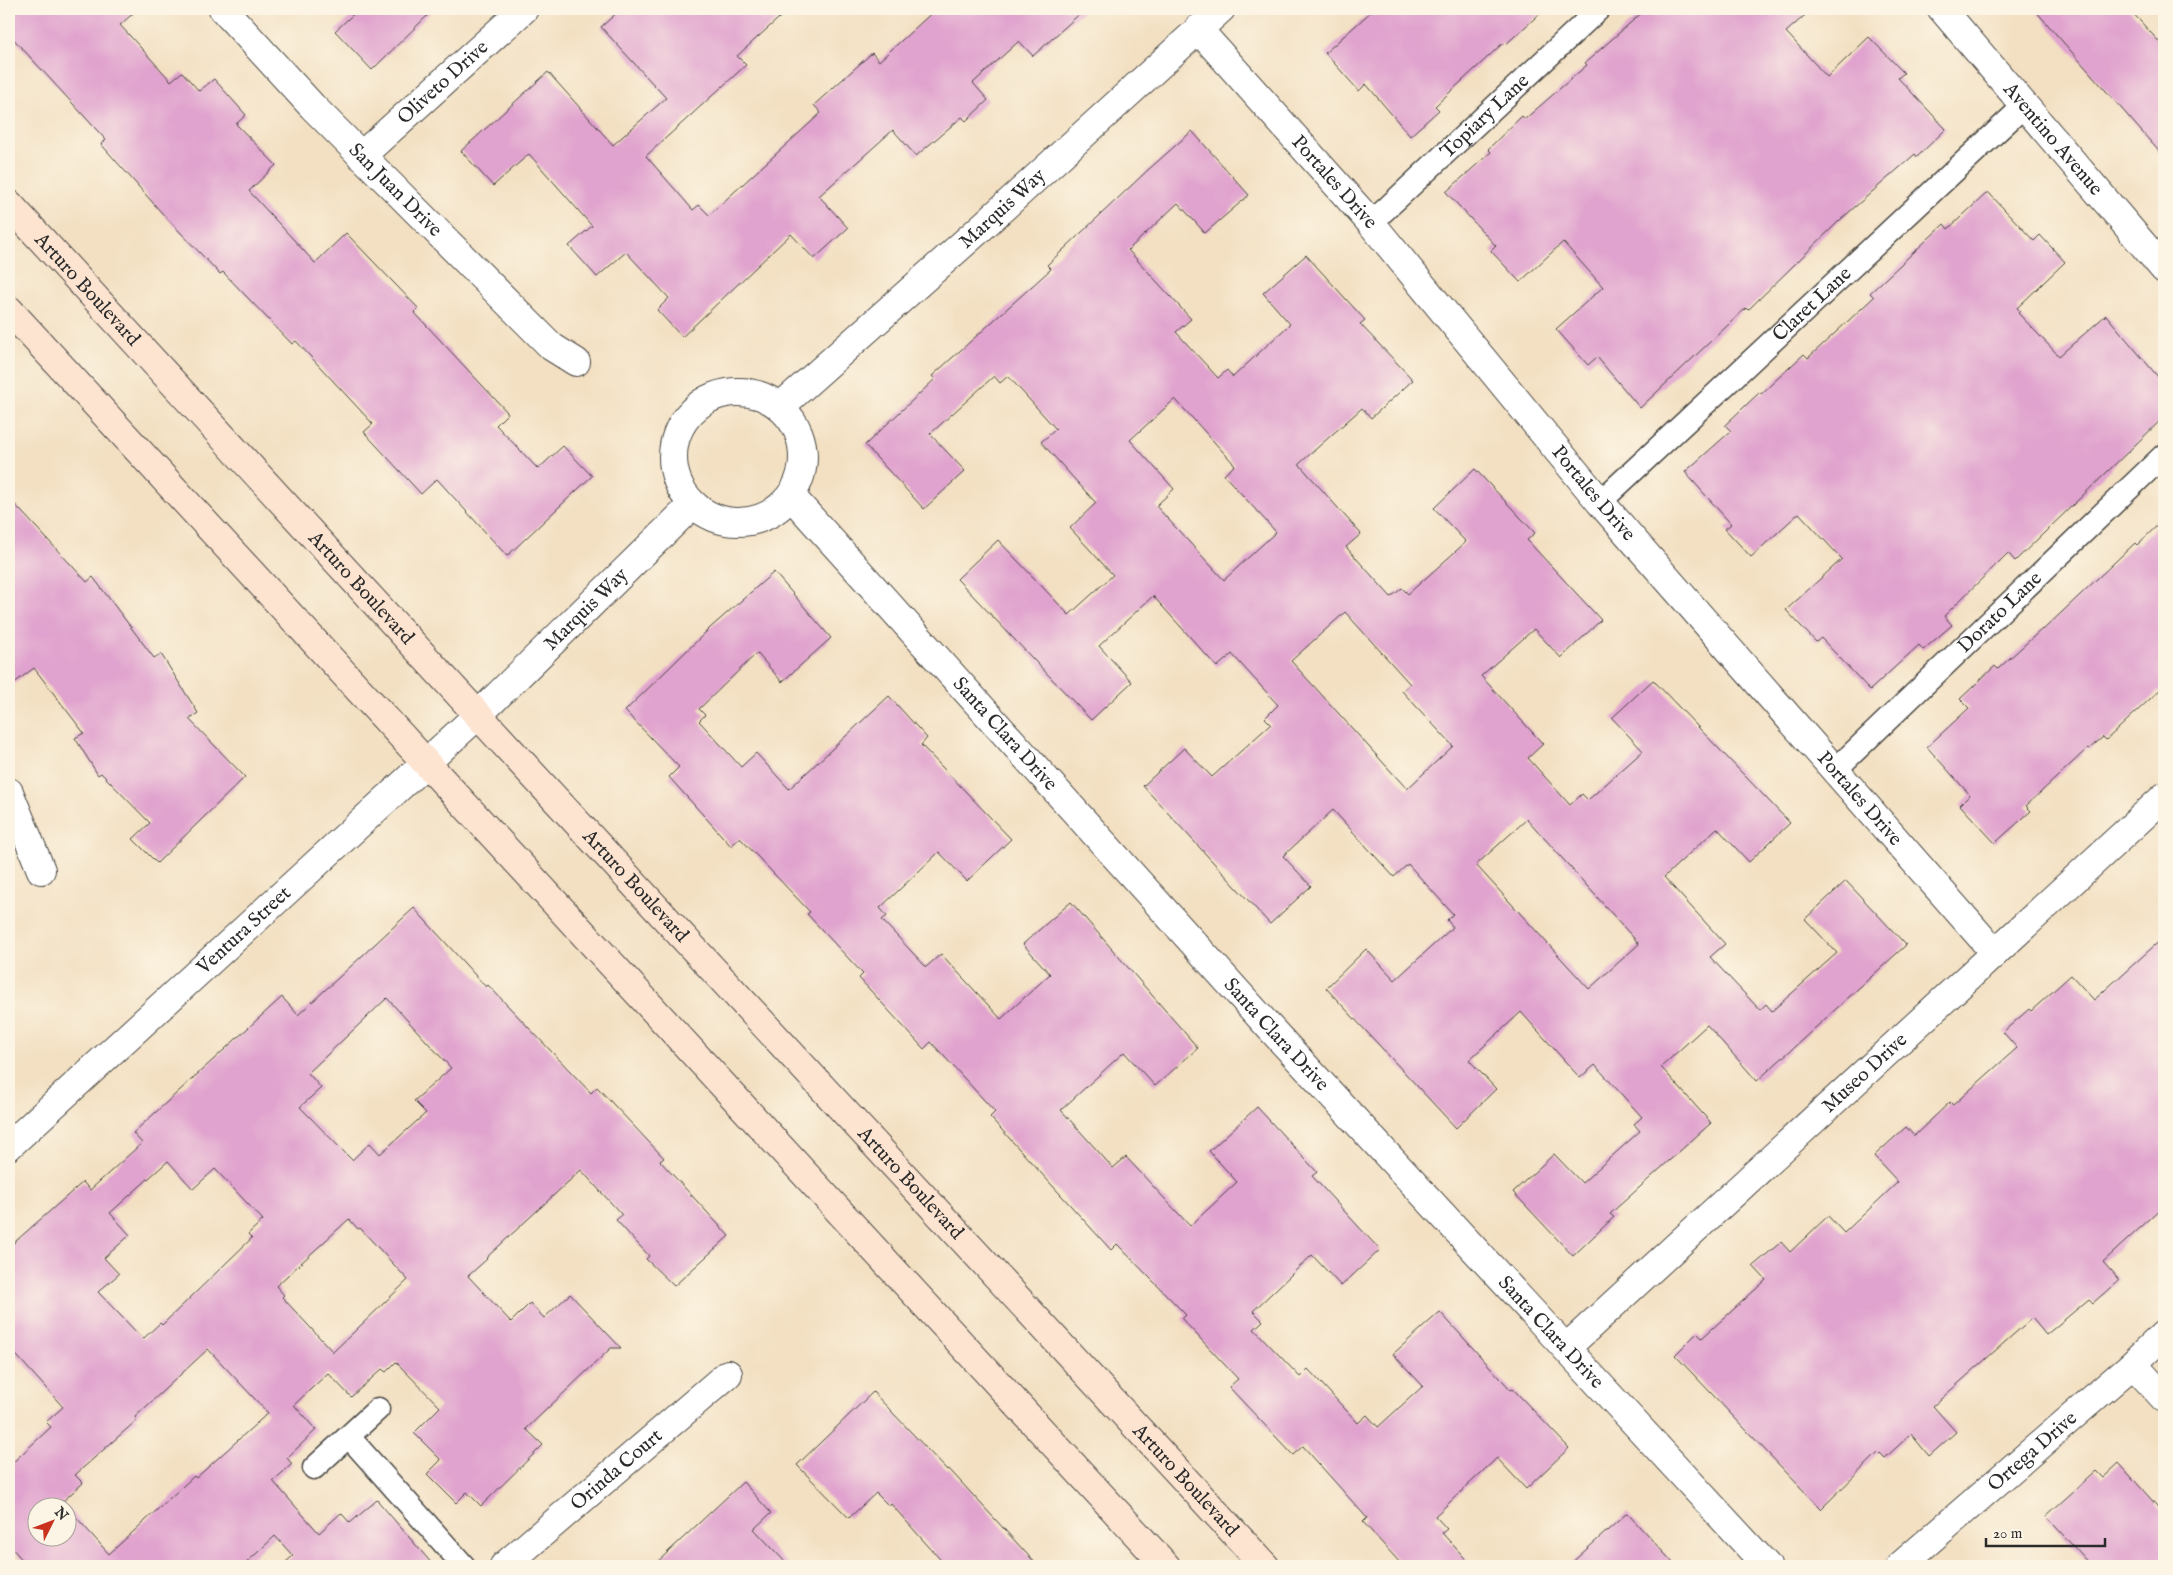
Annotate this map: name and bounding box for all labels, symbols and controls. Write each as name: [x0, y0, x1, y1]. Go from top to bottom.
street label: Oliveto Drive: [392, 35, 493, 130]
street label: Topiary Lane: [1435, 69, 1534, 164]
street label: Aventino Avenue: [1997, 77, 2108, 201]
street label: Portales Drive: [1286, 130, 1383, 234]
street label: San Juan Drive: [344, 138, 448, 242]
street label: Marquis Way: [954, 163, 1051, 254]
street label: Arturo Boulevard: [29, 227, 146, 352]
street label: Claret Lane: [1767, 261, 1857, 347]
street label: Portales Drive: [1546, 440, 1641, 546]
street label: Arturo Boulevard: [302, 525, 420, 650]
street label: Marquis Way: [539, 562, 633, 656]
street label: Dorato Lane: [1952, 566, 2047, 659]
street label: Santa Clara Drive: [947, 672, 1063, 796]
street label: Portales Drive: [1812, 746, 1908, 851]
street label: Arturo Boulevard: [577, 823, 694, 948]
street label: Ventura Street: [191, 881, 296, 980]
street label: Santa Clara Drive: [1218, 973, 1334, 1096]
street label: Museo Drive: [1817, 1027, 1912, 1118]
street label: Arturo Boulevard: [852, 1121, 969, 1245]
street label: Santa Clara Drive: [1493, 1271, 1609, 1394]
street label: Ortega Drive: [1982, 1406, 2082, 1497]
street label: Arturo Boulevard: [1127, 1418, 1244, 1542]
street label: Orinda Court: [565, 1423, 668, 1516]
north arrow: [28, 1498, 78, 1548]
text: N: [50, 1503, 72, 1524]
scale bar: [1986, 1515, 2104, 1547]
text: 20 m: [1993, 1524, 2023, 1543]

